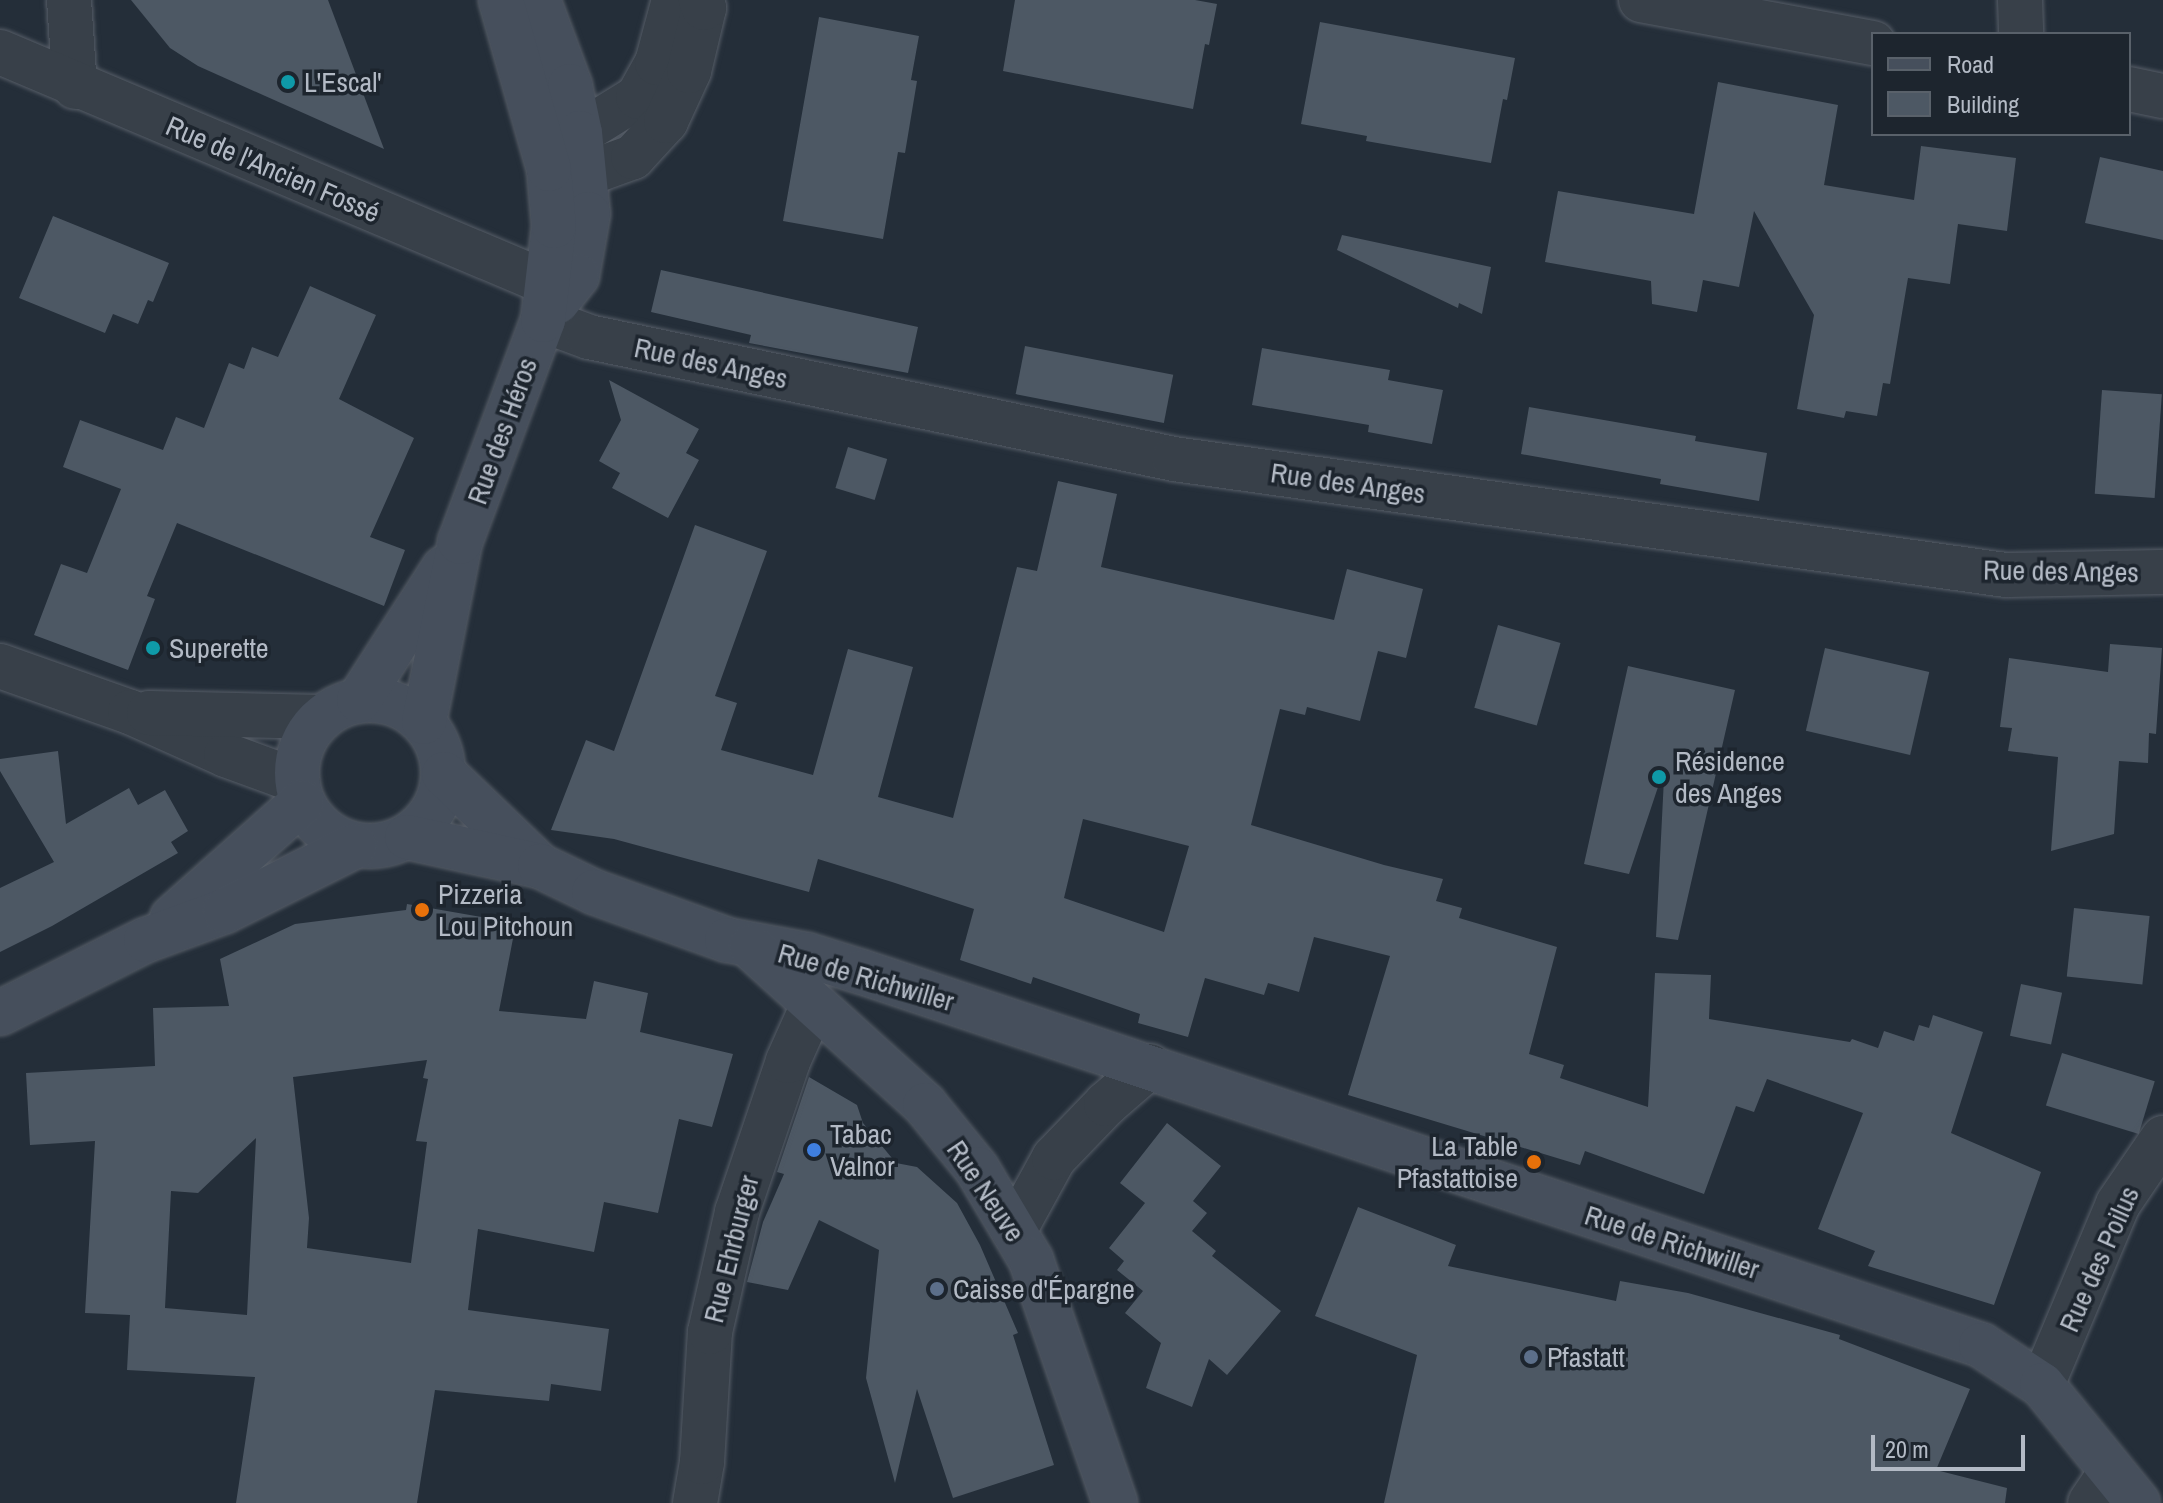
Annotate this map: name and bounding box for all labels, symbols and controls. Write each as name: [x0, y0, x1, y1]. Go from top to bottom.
legend: [1871, 32, 2131, 136]
text: Road: [1947, 48, 1994, 80]
place label: L'Escal': [304, 65, 382, 99]
marker: L'Escal': [279, 73, 297, 91]
text: Building: [1947, 88, 2019, 120]
street label: Rue de l'Ancien Fossé: [161, 109, 385, 229]
street label: Rue des Anges: [631, 330, 791, 396]
street label: Rue des Héros: [460, 353, 544, 509]
street label: Rue des Anges: [1268, 455, 1428, 511]
street label: Rue des Anges: [1982, 553, 2140, 589]
place label: Superette: [169, 631, 269, 665]
marker: Superette: [144, 639, 162, 657]
place label: Résidence des Anges: [1675, 744, 1785, 810]
marker: Résidence des Anges: [1650, 768, 1668, 786]
place label: Pizzeria Lou Pitchoun: [438, 877, 573, 943]
marker: Pizzeria Lou Pitchoun: [413, 901, 431, 919]
street label: Rue de Richwiller: [774, 936, 958, 1018]
place label: Tabac Valnor: [830, 1117, 895, 1183]
place label: La Table Pfastattoise: [1397, 1129, 1518, 1195]
street label: Rue Neuve: [940, 1134, 1032, 1248]
marker: Tabac Valnor: [805, 1141, 823, 1159]
marker: La Table Pfastattoise: [1525, 1153, 1543, 1171]
street label: Rue Ehrburger: [696, 1172, 766, 1326]
street label: Rue des Poilus: [2052, 1181, 2146, 1337]
street label: Rue de Richwiller: [1581, 1198, 1763, 1286]
place label: Caisse d'Épargne: [953, 1272, 1135, 1306]
marker: Caisse d'Épargne: [928, 1280, 946, 1298]
place label: Pfastatt: [1547, 1340, 1625, 1374]
marker: Pfastatt: [1522, 1348, 1540, 1366]
scale bar: [1875, 1419, 2029, 1469]
text: 20 m: [1885, 1433, 1929, 1465]

